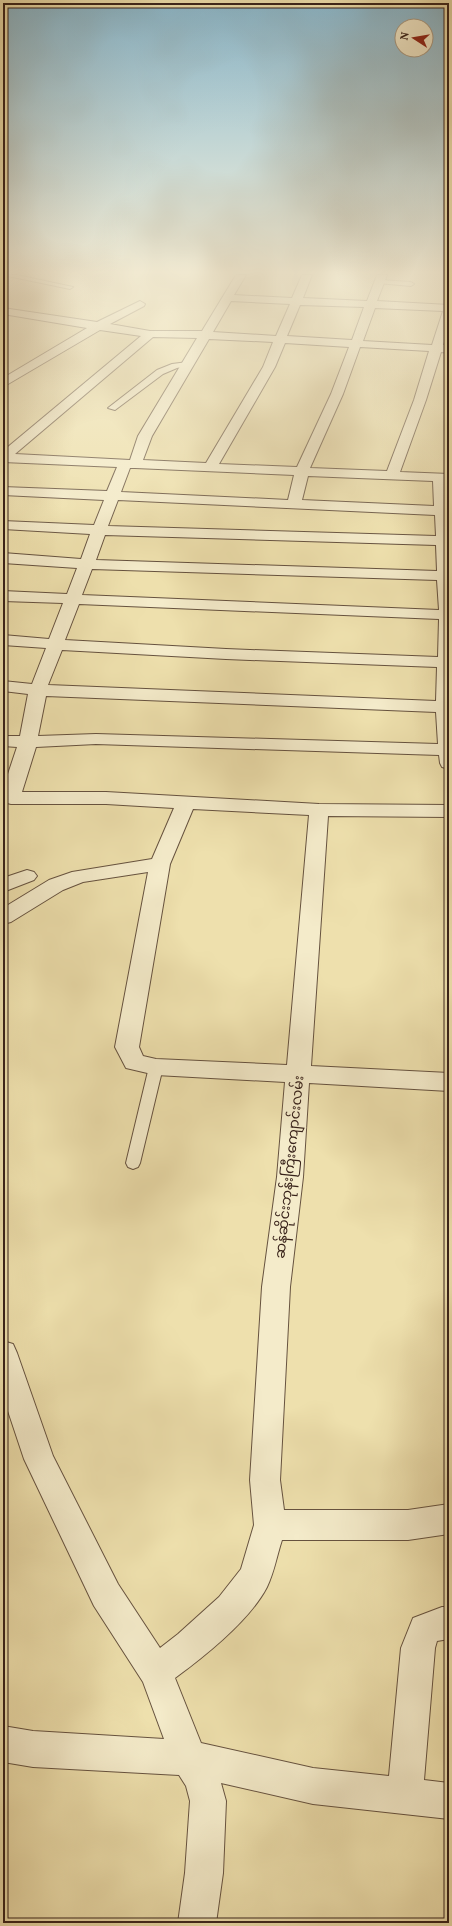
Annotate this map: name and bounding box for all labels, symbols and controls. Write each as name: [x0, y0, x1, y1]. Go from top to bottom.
north arrow: [394, 18, 434, 58]
text: N: [398, 31, 414, 42]
street label: ဆန်ဆိုင်းဘုန်းကြီးကျောင်းလမ်း: [269, 1074, 311, 1260]

